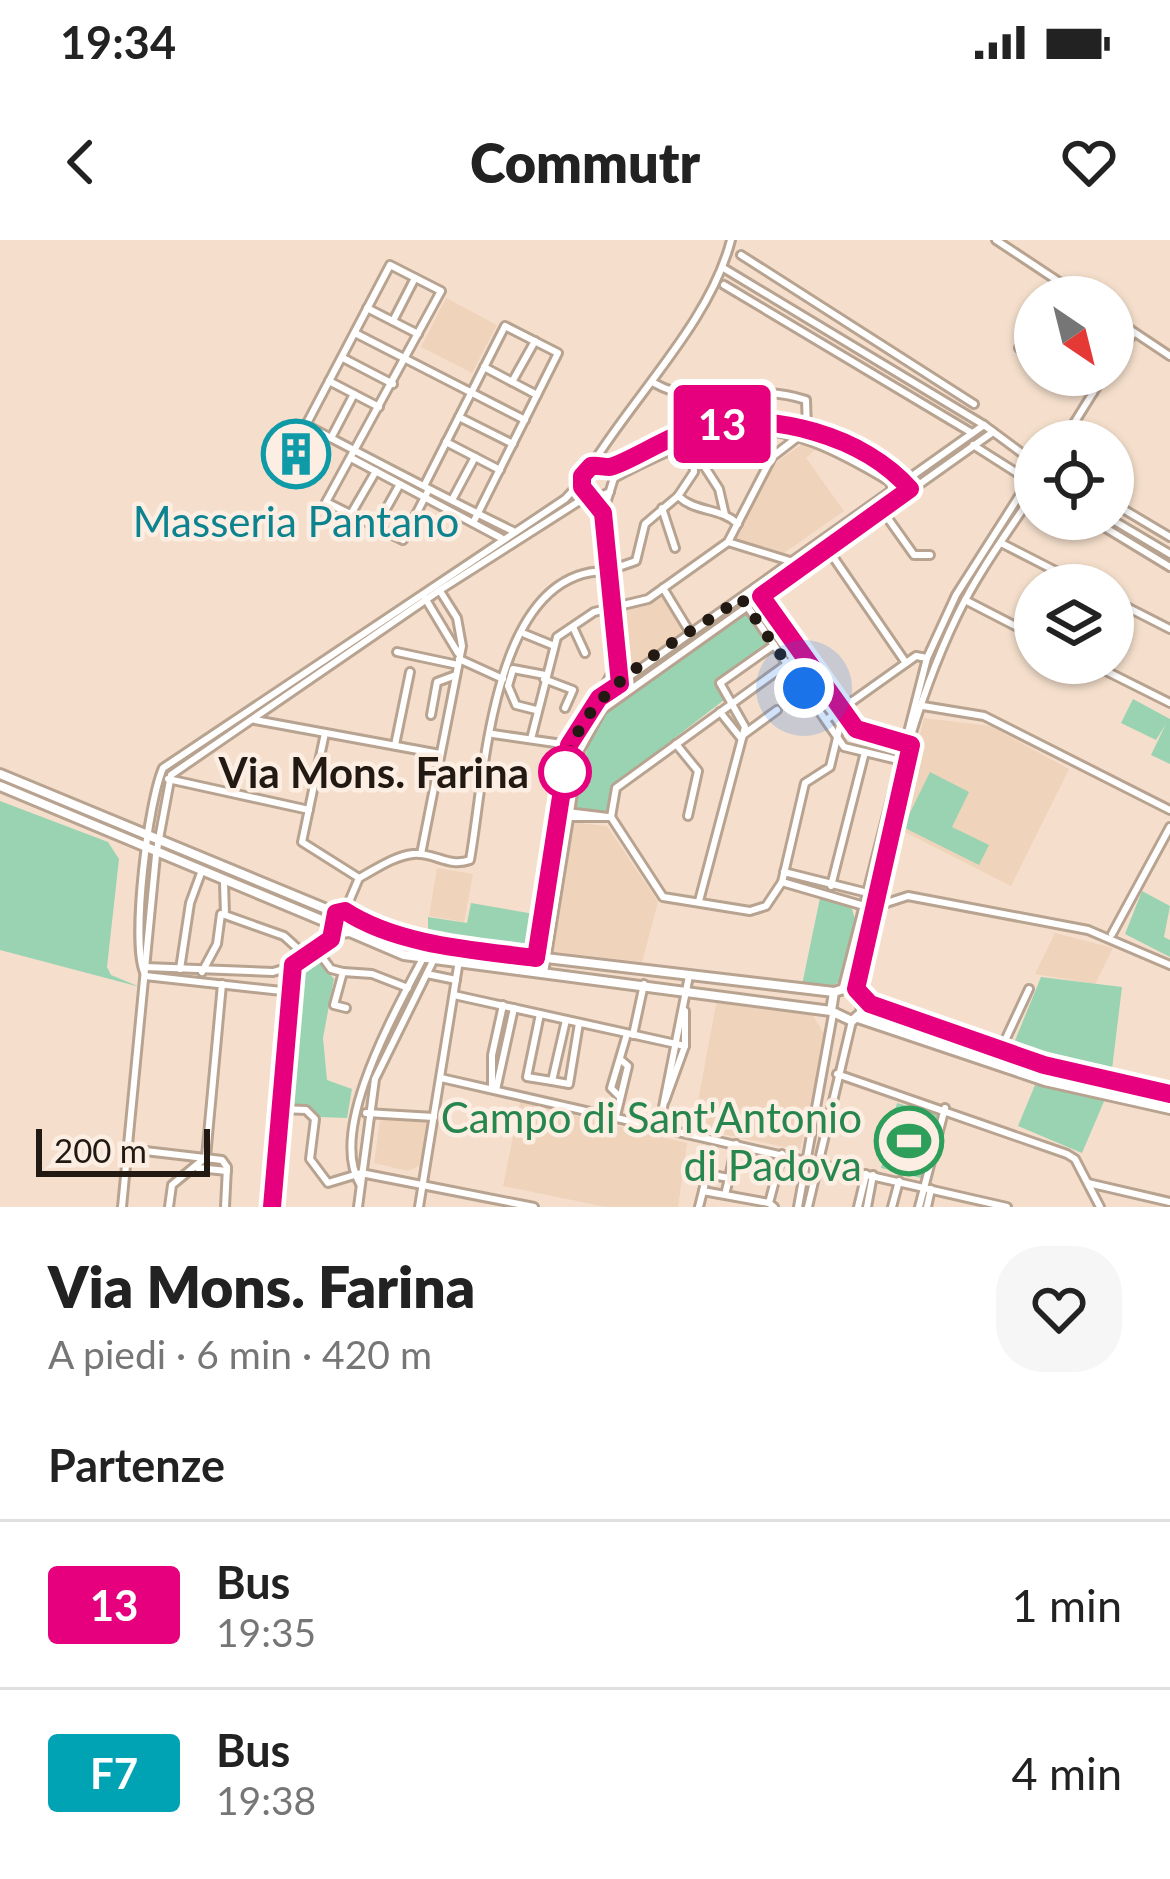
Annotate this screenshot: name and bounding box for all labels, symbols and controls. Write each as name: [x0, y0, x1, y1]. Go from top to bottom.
text: 19:34: [60, 15, 176, 69]
icon: back: [48, 129, 114, 195]
icon: heart: [1056, 129, 1122, 195]
text: Commutr: [470, 130, 700, 195]
north arrow: [1014, 276, 1134, 396]
map controls: [1014, 276, 1134, 684]
line badge: 13: [668, 385, 776, 463]
text: 13: [698, 399, 746, 449]
building icon: Masseria Pantano: [261, 419, 331, 489]
button: locate: [1014, 420, 1134, 540]
place label: Masseria Pantano: [133, 496, 459, 546]
button: layers: [1014, 564, 1134, 684]
your location: [774, 658, 834, 718]
place label: Via Mons. Farina: [218, 747, 529, 797]
marker: Via Mons. Farina: [540, 747, 590, 797]
place label: Campo di Sant'Antonio di Padova: [441, 1092, 862, 1190]
sports icon: Campo di Sant'Antonio di Padova: [874, 1106, 944, 1176]
scale bar: [36, 1123, 210, 1176]
text: 200 m: [54, 1130, 147, 1170]
button: heart: [996, 1246, 1122, 1372]
text: Via Mons. Farina: [48, 1252, 475, 1320]
text: A piedi · 6 min · 420 m: [48, 1331, 432, 1377]
text: Partenze: [48, 1438, 225, 1492]
text: Bus: [216, 1555, 290, 1609]
text: 1 min: [1011, 1578, 1122, 1632]
text: 13: [90, 1580, 138, 1630]
text: 19:35: [216, 1609, 316, 1655]
text: Bus: [216, 1723, 290, 1777]
text: 4 min: [1011, 1746, 1122, 1800]
text: F7: [90, 1748, 138, 1798]
text: 19:38: [216, 1777, 316, 1823]

